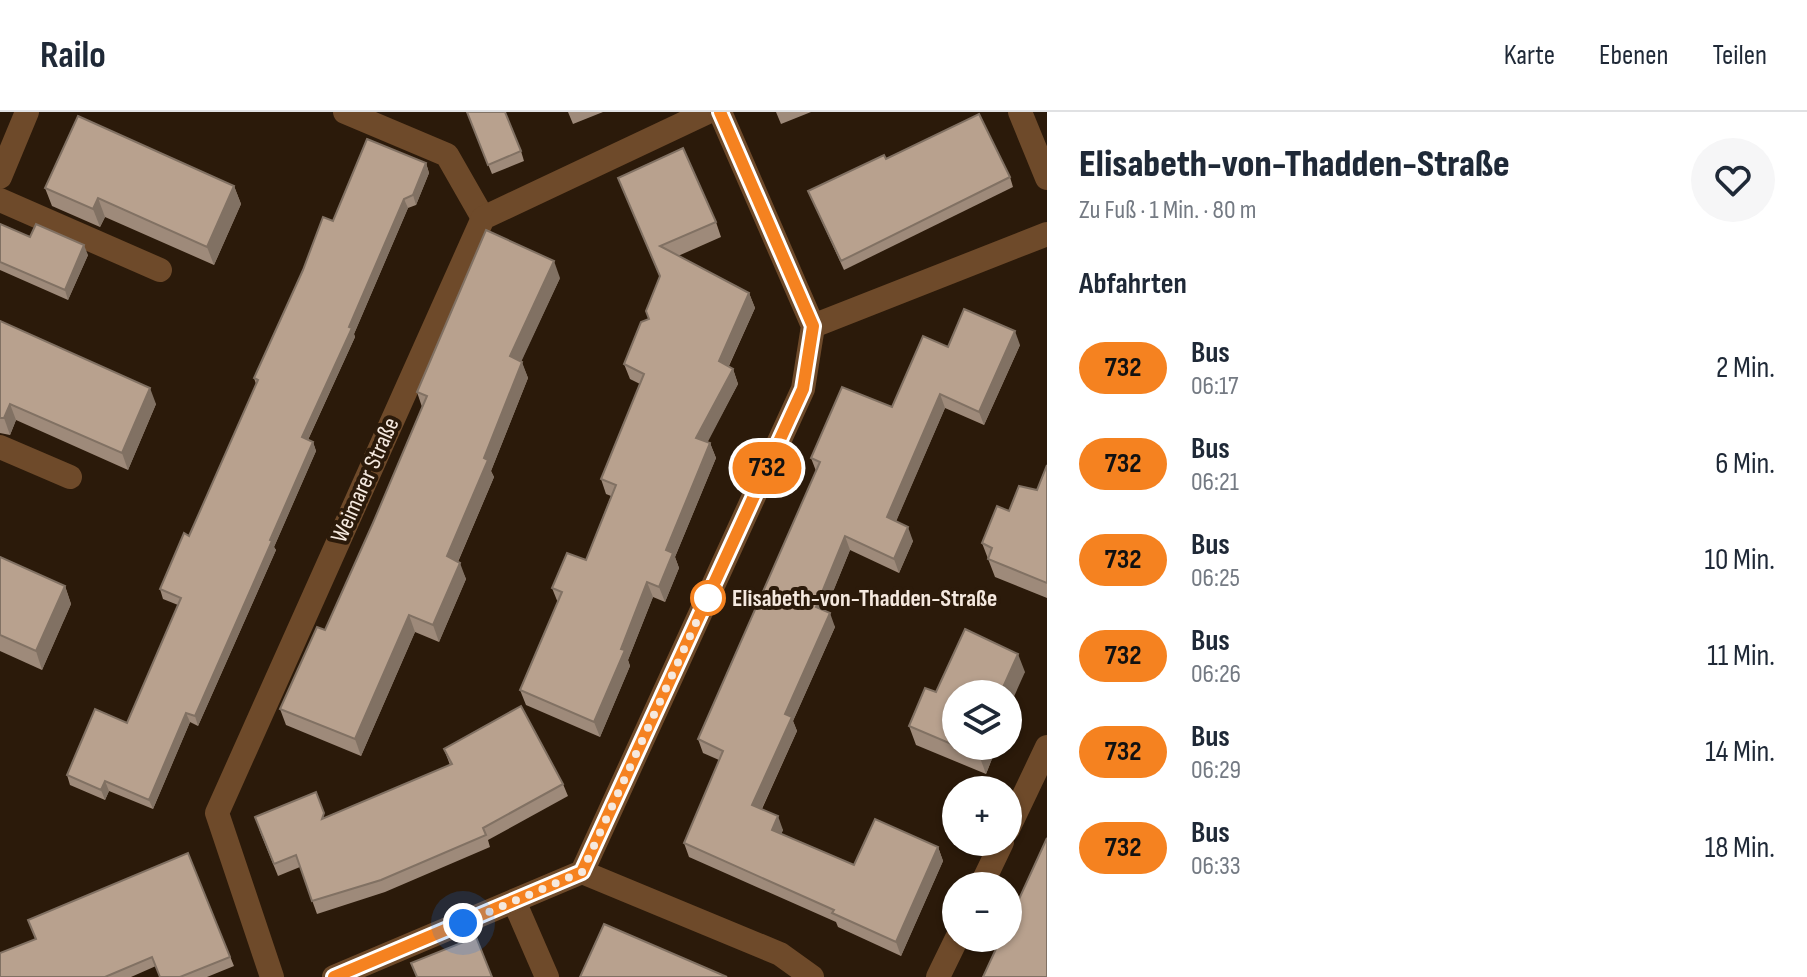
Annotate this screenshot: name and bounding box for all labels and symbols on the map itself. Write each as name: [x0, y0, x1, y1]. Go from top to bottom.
street label: Weimarer Straße: [325, 413, 405, 547]
line badge: 732: [721, 442, 813, 494]
marker: Elisabeth-von-Thadden-Straße: [691, 581, 725, 615]
place label: Elisabeth-von-Thadden-Straße: [732, 584, 997, 613]
your location: [443, 903, 483, 943]

